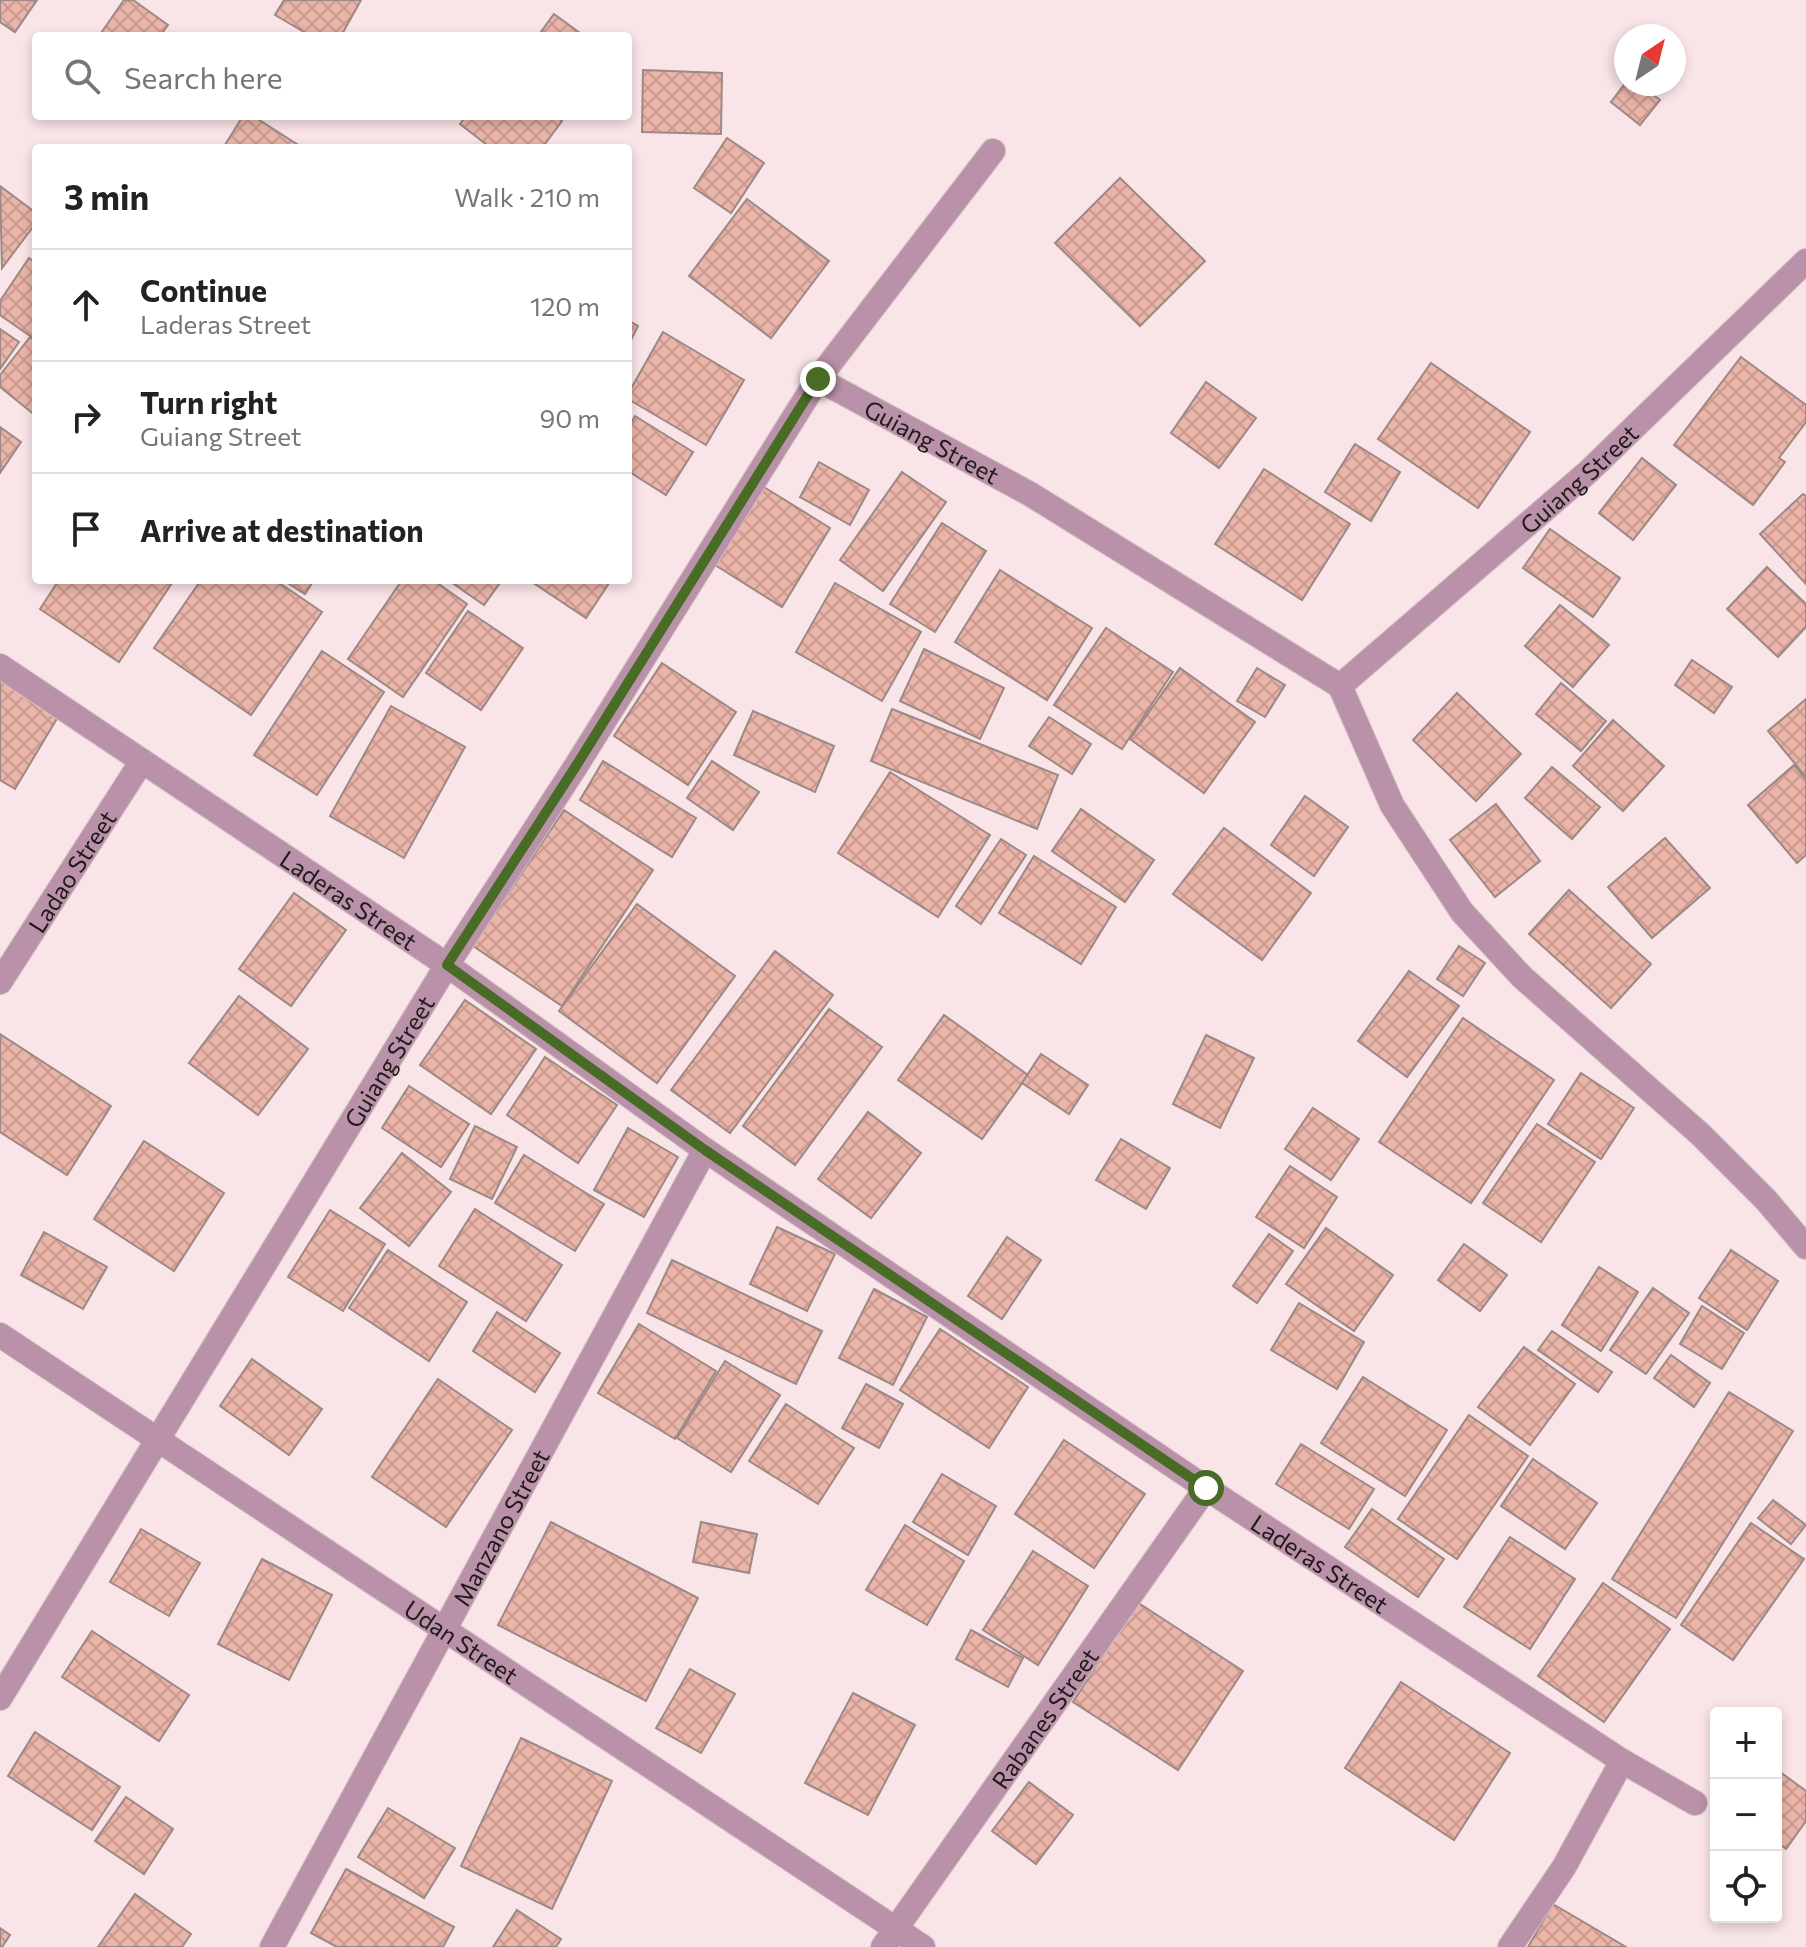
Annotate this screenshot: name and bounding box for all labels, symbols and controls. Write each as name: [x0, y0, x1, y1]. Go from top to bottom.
north arrow: [1614, 24, 1686, 96]
search box: [32, 32, 632, 120]
icon: search: [60, 54, 104, 98]
text: Search here: [124, 58, 283, 95]
text: 3 min: [64, 175, 149, 217]
text: Walk · 210 m: [454, 181, 600, 212]
text: Continue: [140, 271, 267, 308]
icon: ahead: [64, 283, 108, 327]
text: 120 m: [530, 290, 600, 321]
text: Laderas Street: [140, 308, 311, 339]
route end: [800, 361, 836, 397]
text: Turn right: [140, 383, 277, 420]
street label: Guiang Street: [860, 393, 1005, 489]
icon: right: [64, 395, 108, 439]
text: 90 m: [540, 402, 600, 433]
street label: Guiang Street: [1513, 418, 1643, 539]
text: Guiang Street: [140, 420, 301, 451]
icon: arrive: [64, 507, 108, 551]
text: Arrive at destination: [140, 511, 424, 548]
street label: Ladao Street: [21, 804, 121, 938]
street label: Laderas Street: [275, 843, 423, 956]
street label: Guiang Street: [337, 990, 440, 1132]
street label: Manzano Street: [446, 1443, 555, 1610]
route start: [1188, 1470, 1224, 1506]
street label: Laderas Street: [1246, 1507, 1394, 1618]
street label: Udan Street: [399, 1593, 524, 1689]
street label: Rabanes Street: [985, 1642, 1104, 1794]
map controls: [1710, 1707, 1782, 1923]
button: +: [1710, 1707, 1782, 1779]
button: −: [1710, 1779, 1782, 1851]
button: locate: [1710, 1851, 1782, 1923]

